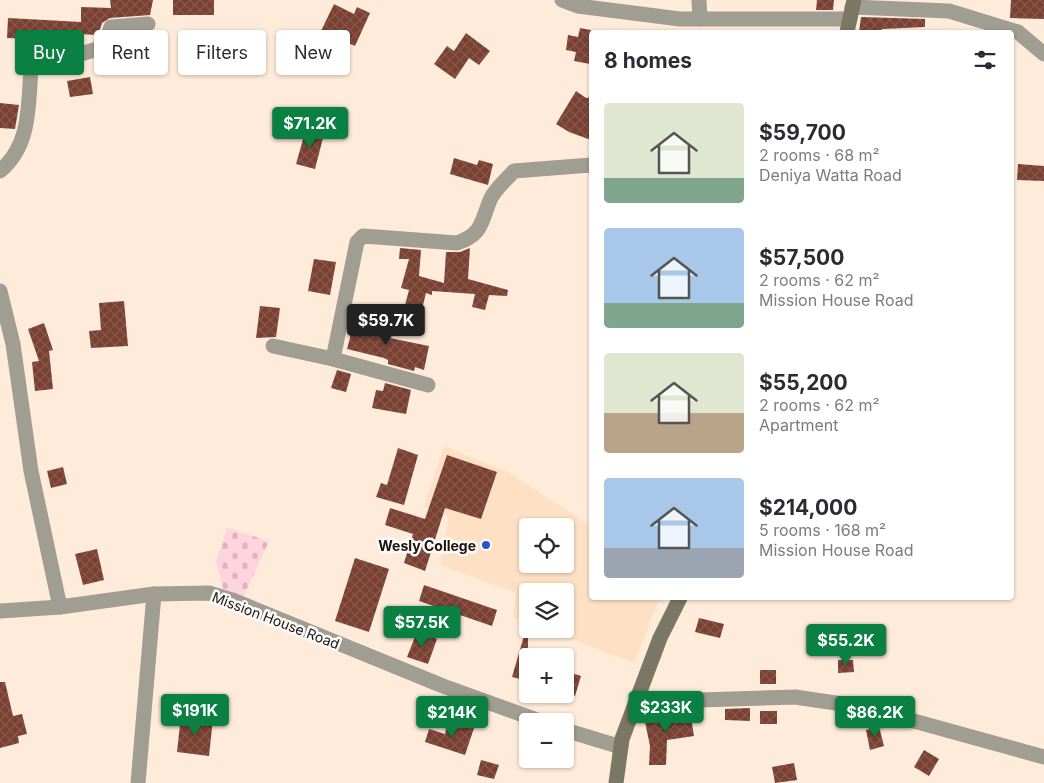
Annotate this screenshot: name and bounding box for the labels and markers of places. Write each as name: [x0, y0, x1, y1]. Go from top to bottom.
pin: $71.2K: [269, 106, 351, 149]
pin: $59.7K: [345, 304, 427, 346]
place label: Wesly College: [378, 537, 476, 554]
marker: Wesly College: [480, 539, 492, 551]
pin: $57.5K: [381, 606, 463, 648]
pin: $55.2K: [805, 624, 887, 666]
pin: $233K: [631, 690, 701, 733]
pin: $191K: [160, 694, 230, 736]
pin: $214K: [417, 696, 487, 738]
pin: $86.2K: [834, 696, 916, 738]

